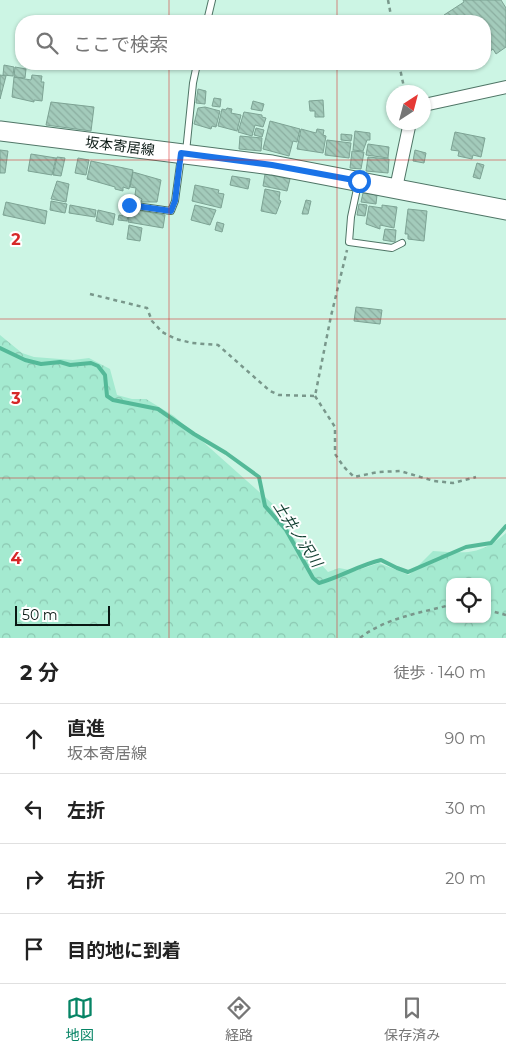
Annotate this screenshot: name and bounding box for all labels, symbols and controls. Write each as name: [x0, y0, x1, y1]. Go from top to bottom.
search box: [15, 15, 491, 70]
icon: search: [33, 29, 61, 57]
text: ここで検索: [73, 33, 168, 56]
north arrow: [386, 85, 431, 130]
street label: 坂本寄居線: [84, 133, 156, 159]
route start: [348, 170, 371, 193]
route end: [118, 194, 141, 217]
text: 2: [11, 230, 21, 249]
text: 3: [10, 389, 21, 408]
water label: 土井ノ沢川: [270, 497, 327, 572]
text: 4: [10, 549, 22, 568]
map controls: [446, 578, 491, 623]
button: locate: [446, 578, 491, 623]
scale bar: [15, 603, 110, 626]
text: 50 m: [22, 606, 58, 624]
text: 2 分: [20, 660, 59, 685]
text: 徒歩 · 140 m: [393, 663, 486, 682]
text: 直進: [67, 717, 105, 740]
icon: ahead: [20, 725, 48, 753]
text: 90 m: [444, 729, 486, 748]
text: 坂本寄居線: [67, 744, 147, 763]
icon: left: [20, 795, 48, 823]
text: 左折: [67, 799, 105, 822]
text: 30 m: [445, 799, 486, 818]
icon: right: [20, 865, 48, 893]
text: 右折: [67, 869, 105, 892]
text: 20 m: [445, 869, 486, 888]
icon: arrive: [20, 935, 48, 963]
text: 目的地に到着: [67, 939, 181, 962]
tab: 地図: [66, 994, 94, 1044]
tab: 経路: [225, 994, 253, 1044]
tab: 保存済み: [384, 994, 440, 1044]

